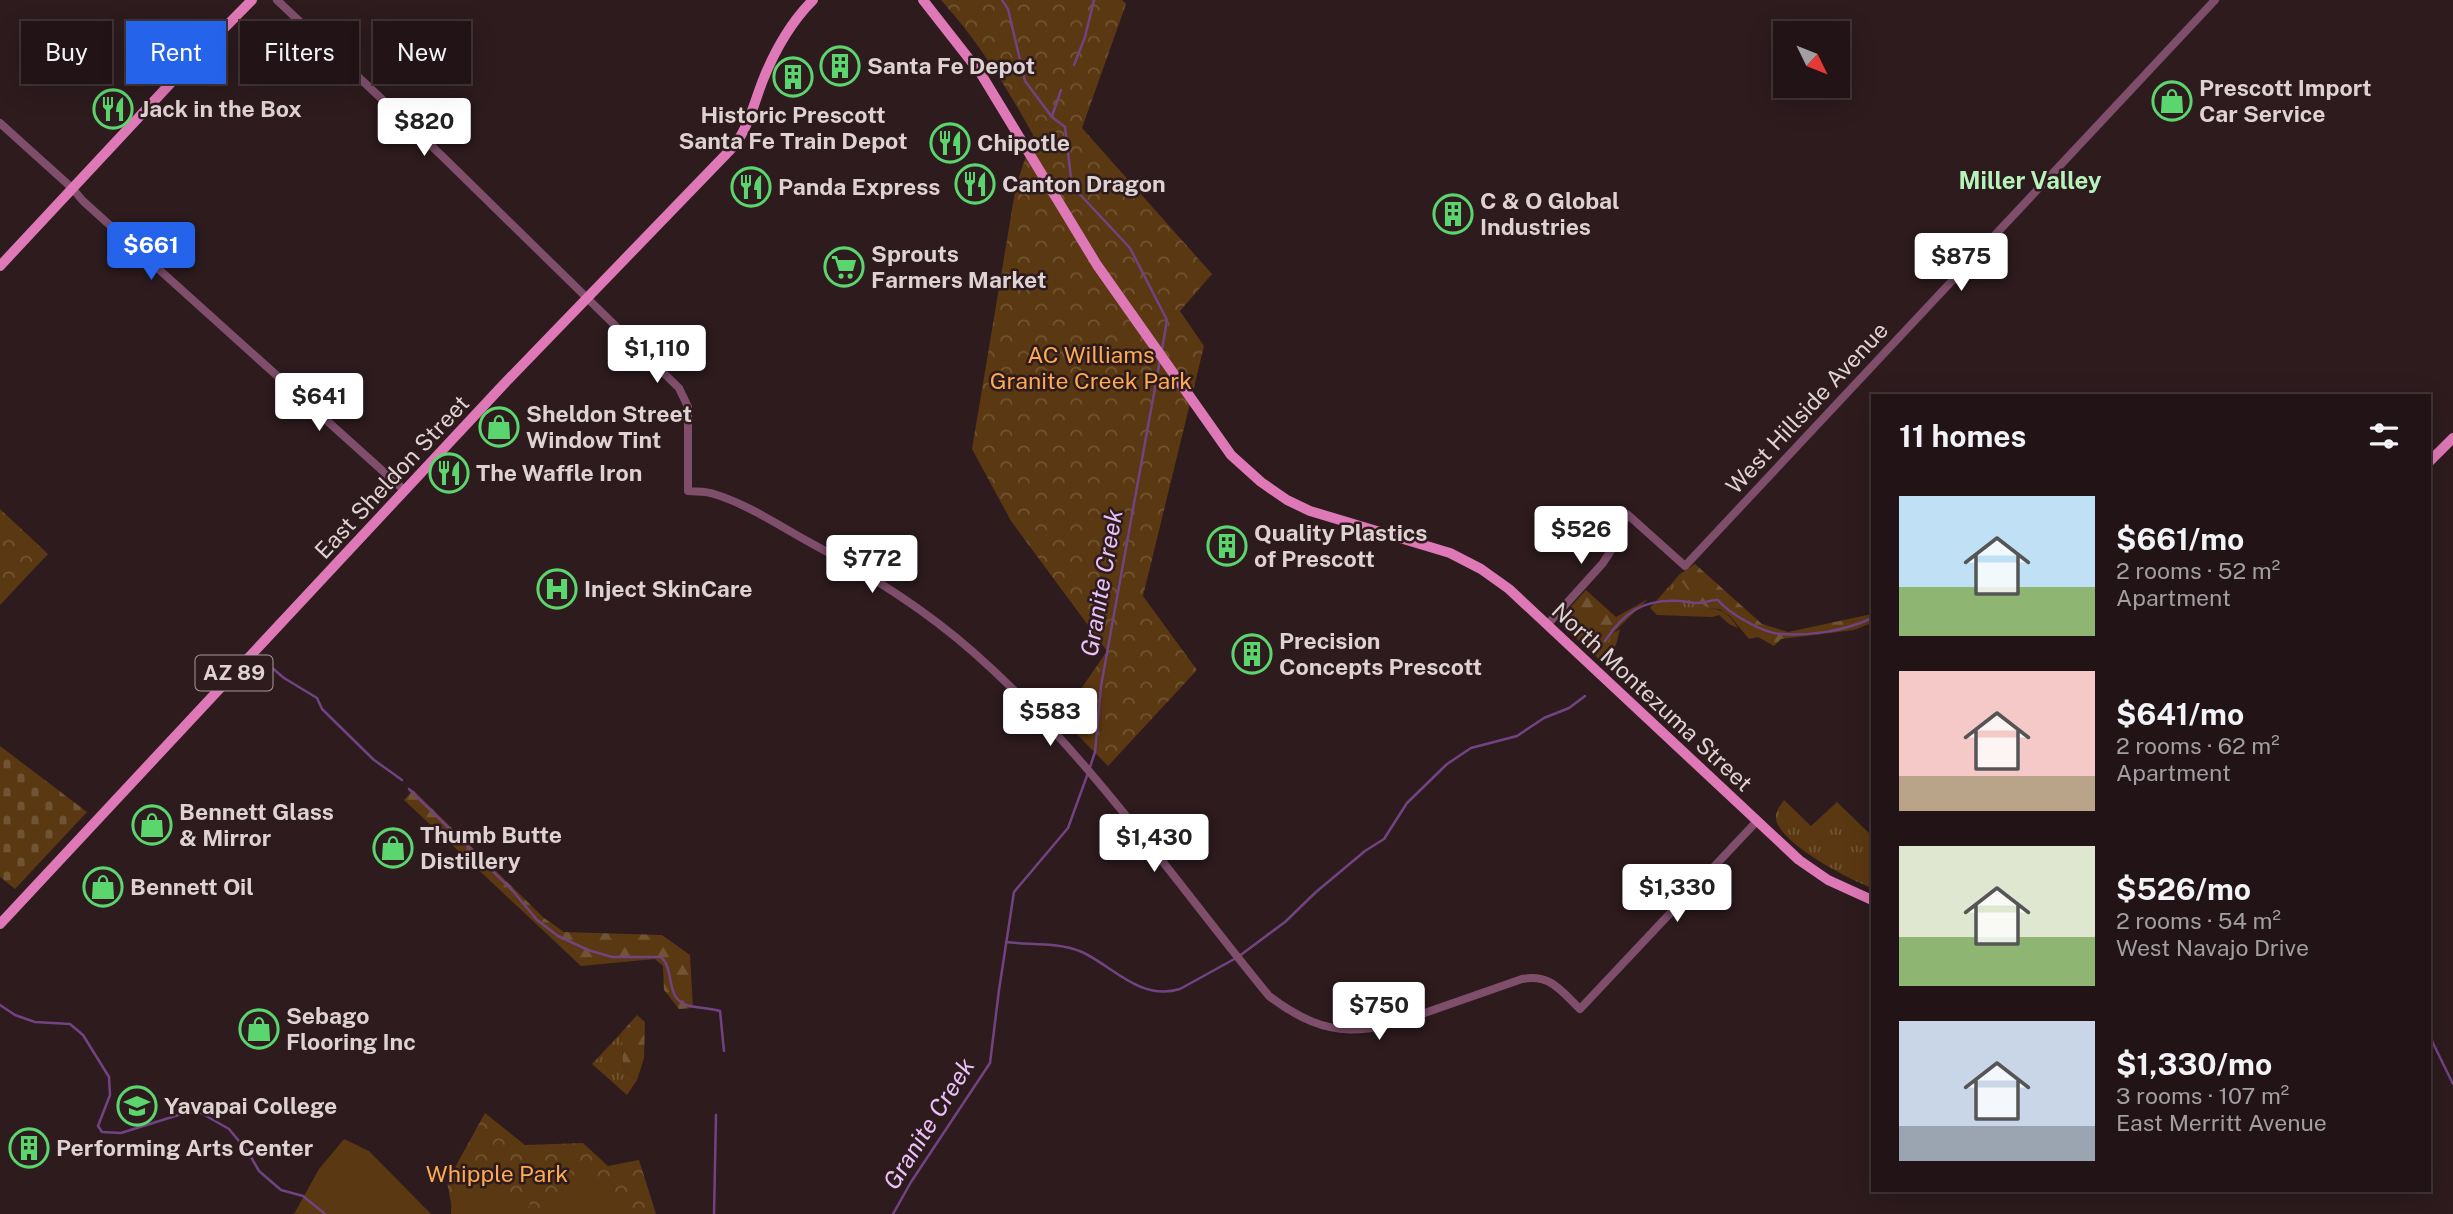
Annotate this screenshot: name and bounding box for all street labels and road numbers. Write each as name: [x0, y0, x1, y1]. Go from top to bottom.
street label: West Hillside Avenue: [1720, 316, 1893, 499]
street label: East Sheldon Street: [309, 389, 474, 564]
street label: North Montezuma Street: [1547, 597, 1758, 796]
road number: AZ 89: [196, 656, 272, 690]

